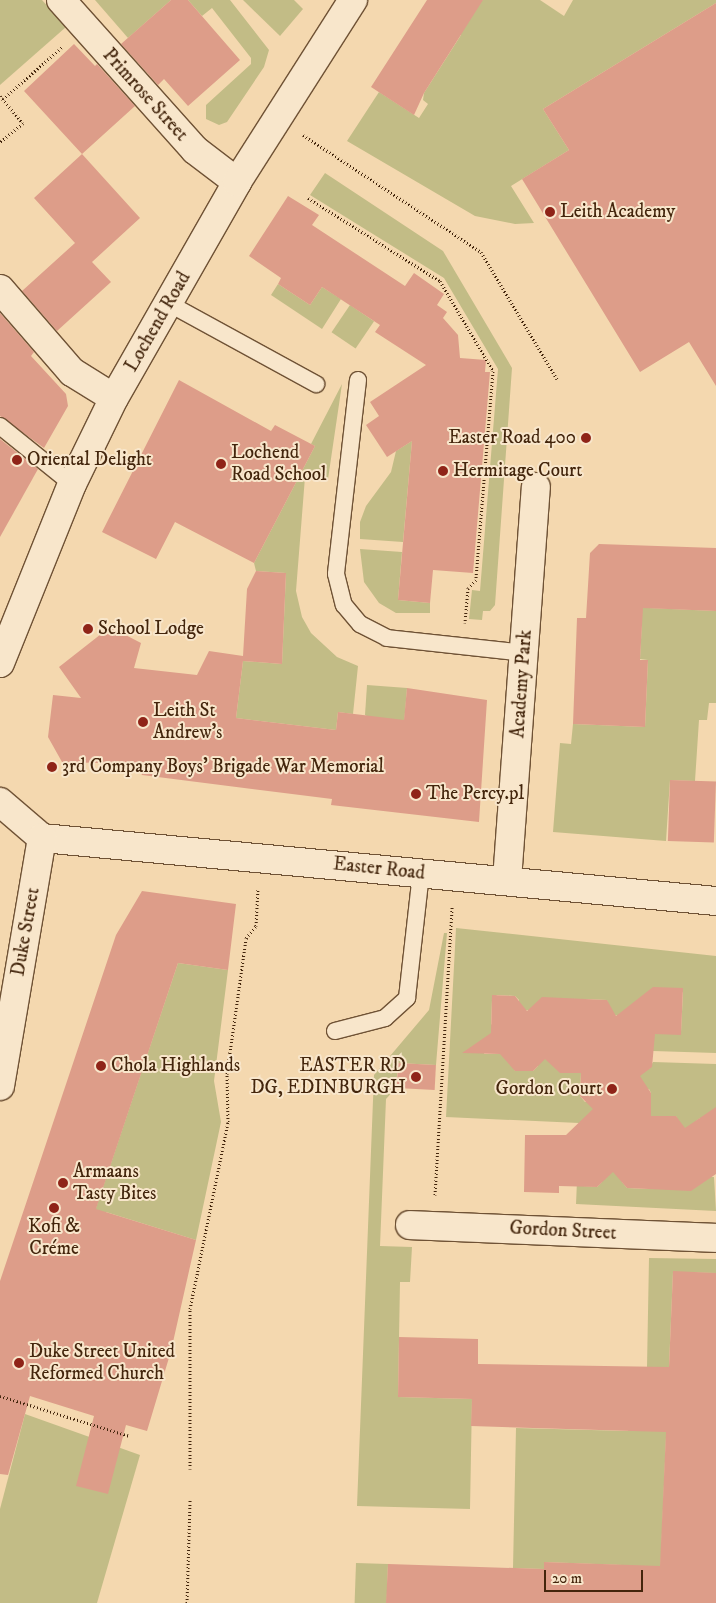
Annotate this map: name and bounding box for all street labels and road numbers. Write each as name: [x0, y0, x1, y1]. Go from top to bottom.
street label: Primrose Street: [97, 44, 193, 146]
street label: Lochend Road: [120, 268, 196, 376]
street label: Academy Park: [507, 629, 537, 739]
street label: Easter Road: [332, 853, 426, 885]
street label: Duke Street: [7, 886, 45, 978]
street label: Gordon Street: [509, 1217, 617, 1245]

